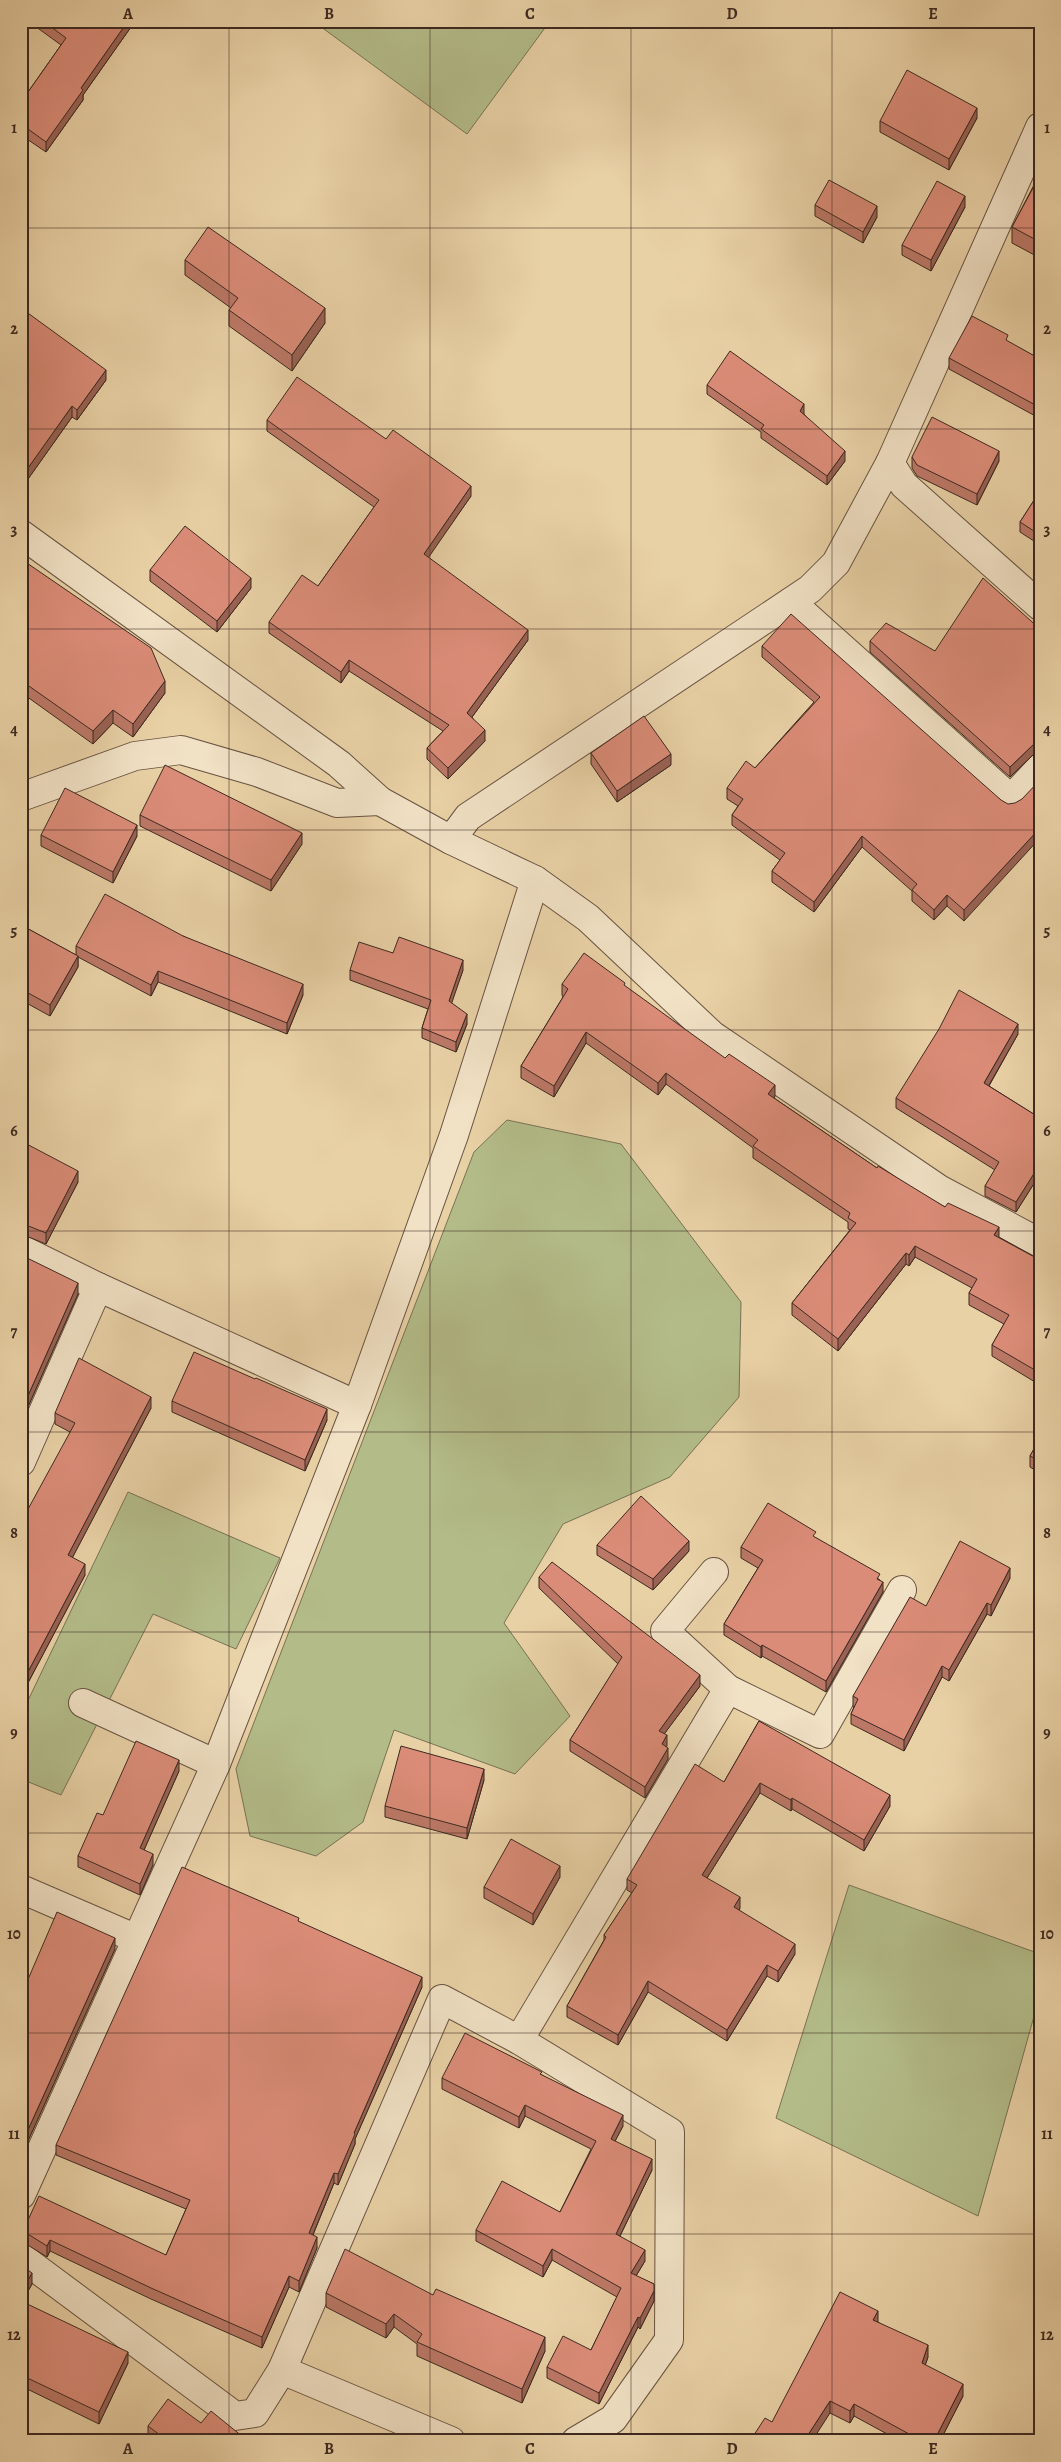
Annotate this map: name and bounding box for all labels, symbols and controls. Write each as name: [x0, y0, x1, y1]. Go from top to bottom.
text: A: [122, 3, 134, 25]
text: B: [324, 3, 334, 25]
text: C: [525, 3, 535, 25]
text: D: [726, 3, 738, 25]
text: E: [928, 3, 938, 25]
text: 1: [11, 117, 17, 139]
text: 1: [1044, 117, 1050, 139]
text: 2: [10, 318, 18, 340]
text: 2: [1043, 318, 1051, 340]
text: 3: [11, 519, 18, 541]
text: 3: [1044, 519, 1051, 541]
text: 4: [10, 719, 18, 741]
text: 4: [1043, 719, 1051, 741]
text: 5: [11, 920, 18, 942]
text: 5: [1044, 920, 1051, 942]
text: 6: [10, 1120, 18, 1142]
text: 6: [1043, 1120, 1051, 1142]
text: 7: [11, 1321, 18, 1343]
text: 7: [1044, 1321, 1051, 1343]
text: 8: [10, 1522, 18, 1544]
text: 8: [1043, 1522, 1051, 1544]
text: 9: [10, 1722, 18, 1744]
text: 9: [1043, 1722, 1051, 1744]
text: 10: [7, 1923, 21, 1945]
text: 10: [1040, 1923, 1054, 1945]
text: 11: [8, 2123, 20, 2145]
text: 11: [1041, 2123, 1053, 2145]
text: 12: [7, 2324, 21, 2346]
text: 12: [1040, 2324, 1054, 2346]
text: A: [122, 2438, 134, 2460]
text: B: [324, 2438, 334, 2460]
text: C: [525, 2438, 535, 2460]
text: D: [726, 2438, 738, 2460]
text: E: [928, 2438, 938, 2460]

